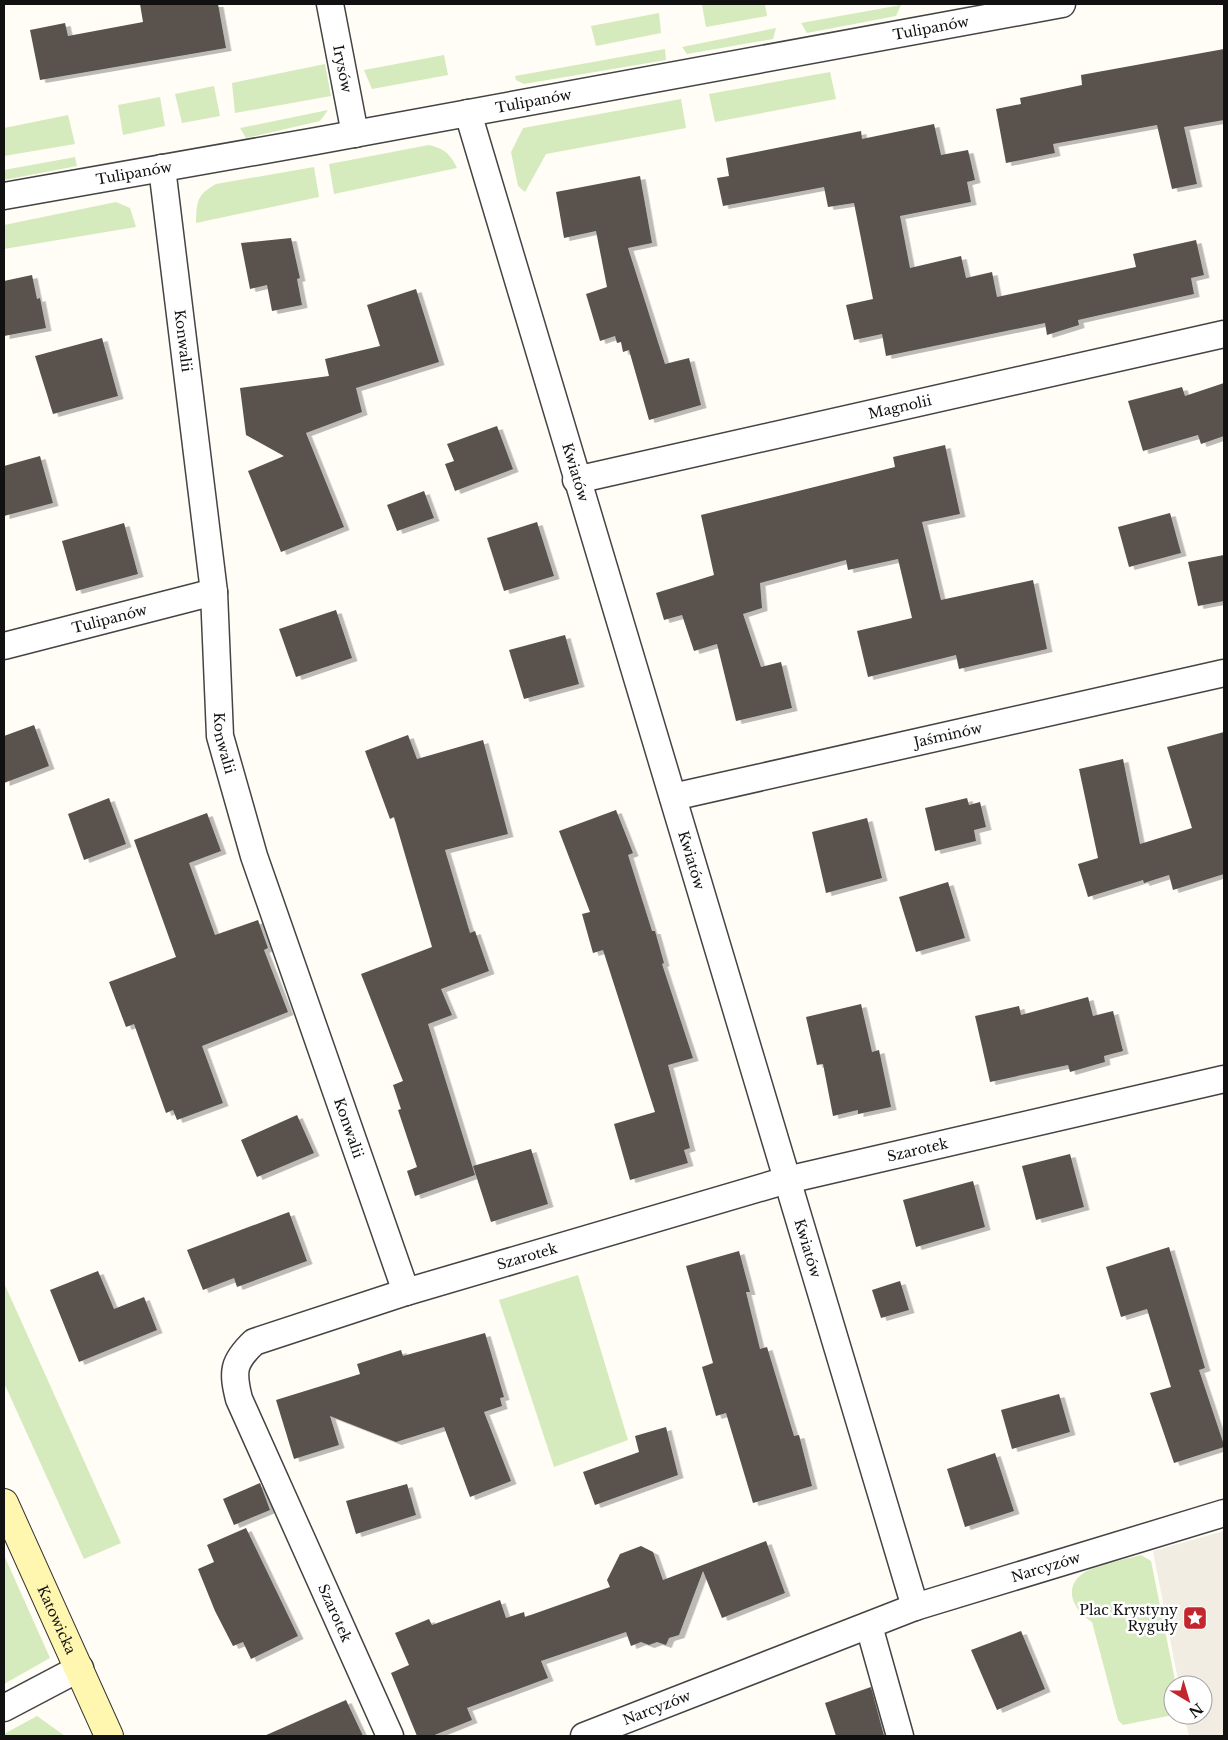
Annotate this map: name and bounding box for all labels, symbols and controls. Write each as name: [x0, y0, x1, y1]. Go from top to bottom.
street label: Tulipanów: [891, 12, 970, 44]
street label: Irysów: [329, 43, 356, 94]
street label: Tulipanów: [494, 85, 573, 117]
street label: Tulipanów: [95, 158, 174, 189]
street label: Konwalii: [170, 308, 196, 373]
street label: Magnolii: [867, 391, 933, 423]
street label: Kwiatów: [558, 441, 593, 504]
street label: Tulipanów: [70, 601, 149, 637]
street label: Konwalii: [210, 712, 239, 776]
street label: Jaśminów: [910, 719, 984, 752]
street label: Kwiatów: [674, 829, 709, 892]
street label: Konwalii: [330, 1095, 368, 1161]
street label: Szarotek: [885, 1134, 950, 1166]
street label: Kwiatów: [790, 1217, 825, 1280]
street label: Szarotek: [495, 1239, 560, 1274]
street label: Narcyzów: [1009, 1548, 1083, 1586]
street label: Szarotek: [314, 1581, 356, 1645]
street label: Katowicka: [33, 1583, 80, 1657]
place label: Plac Krystyny Ryguły: [1079, 1601, 1178, 1635]
place icon: Plac Krystyny Ryguły: [1182, 1605, 1208, 1631]
north arrow: [1163, 1675, 1213, 1725]
street label: Narcyzów: [620, 1686, 693, 1729]
text: N: [1185, 1699, 1207, 1721]

